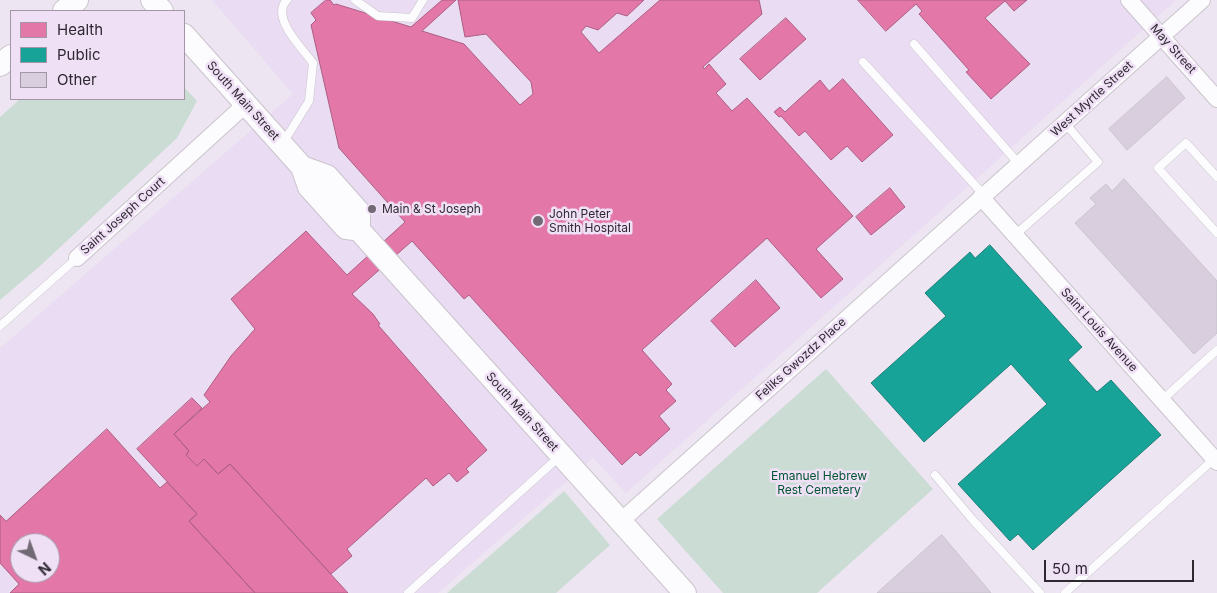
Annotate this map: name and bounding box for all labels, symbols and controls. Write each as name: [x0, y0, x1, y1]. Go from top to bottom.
legend: [10, 10, 185, 100]
text: Health: [57, 20, 103, 39]
street label: May Street: [1147, 21, 1199, 77]
text: Public: [57, 45, 100, 64]
street label: West Myrtle Street: [1048, 58, 1136, 140]
street label: South Main Street: [204, 59, 282, 143]
text: Other: [57, 70, 97, 89]
street label: Saint Joseph Court: [78, 174, 168, 258]
place label: Main & St Joseph: [382, 202, 481, 216]
marker: Main & St Joseph: [366, 203, 378, 215]
place label: John Peter Smith Hospital: [549, 207, 631, 235]
marker: John Peter Smith Hospital: [531, 214, 545, 228]
street label: Saint Louis Avenue: [1058, 285, 1140, 375]
street label: Feliks Gwozdz Place: [753, 315, 849, 403]
street label: South Main Street: [483, 370, 561, 454]
park label: Emanuel Hebrew Rest Cemetery: [771, 469, 867, 497]
north arrow: [10, 533, 60, 583]
scale bar: [1047, 550, 1197, 582]
text: N: [35, 559, 54, 579]
text: 50 m: [1052, 559, 1088, 578]

